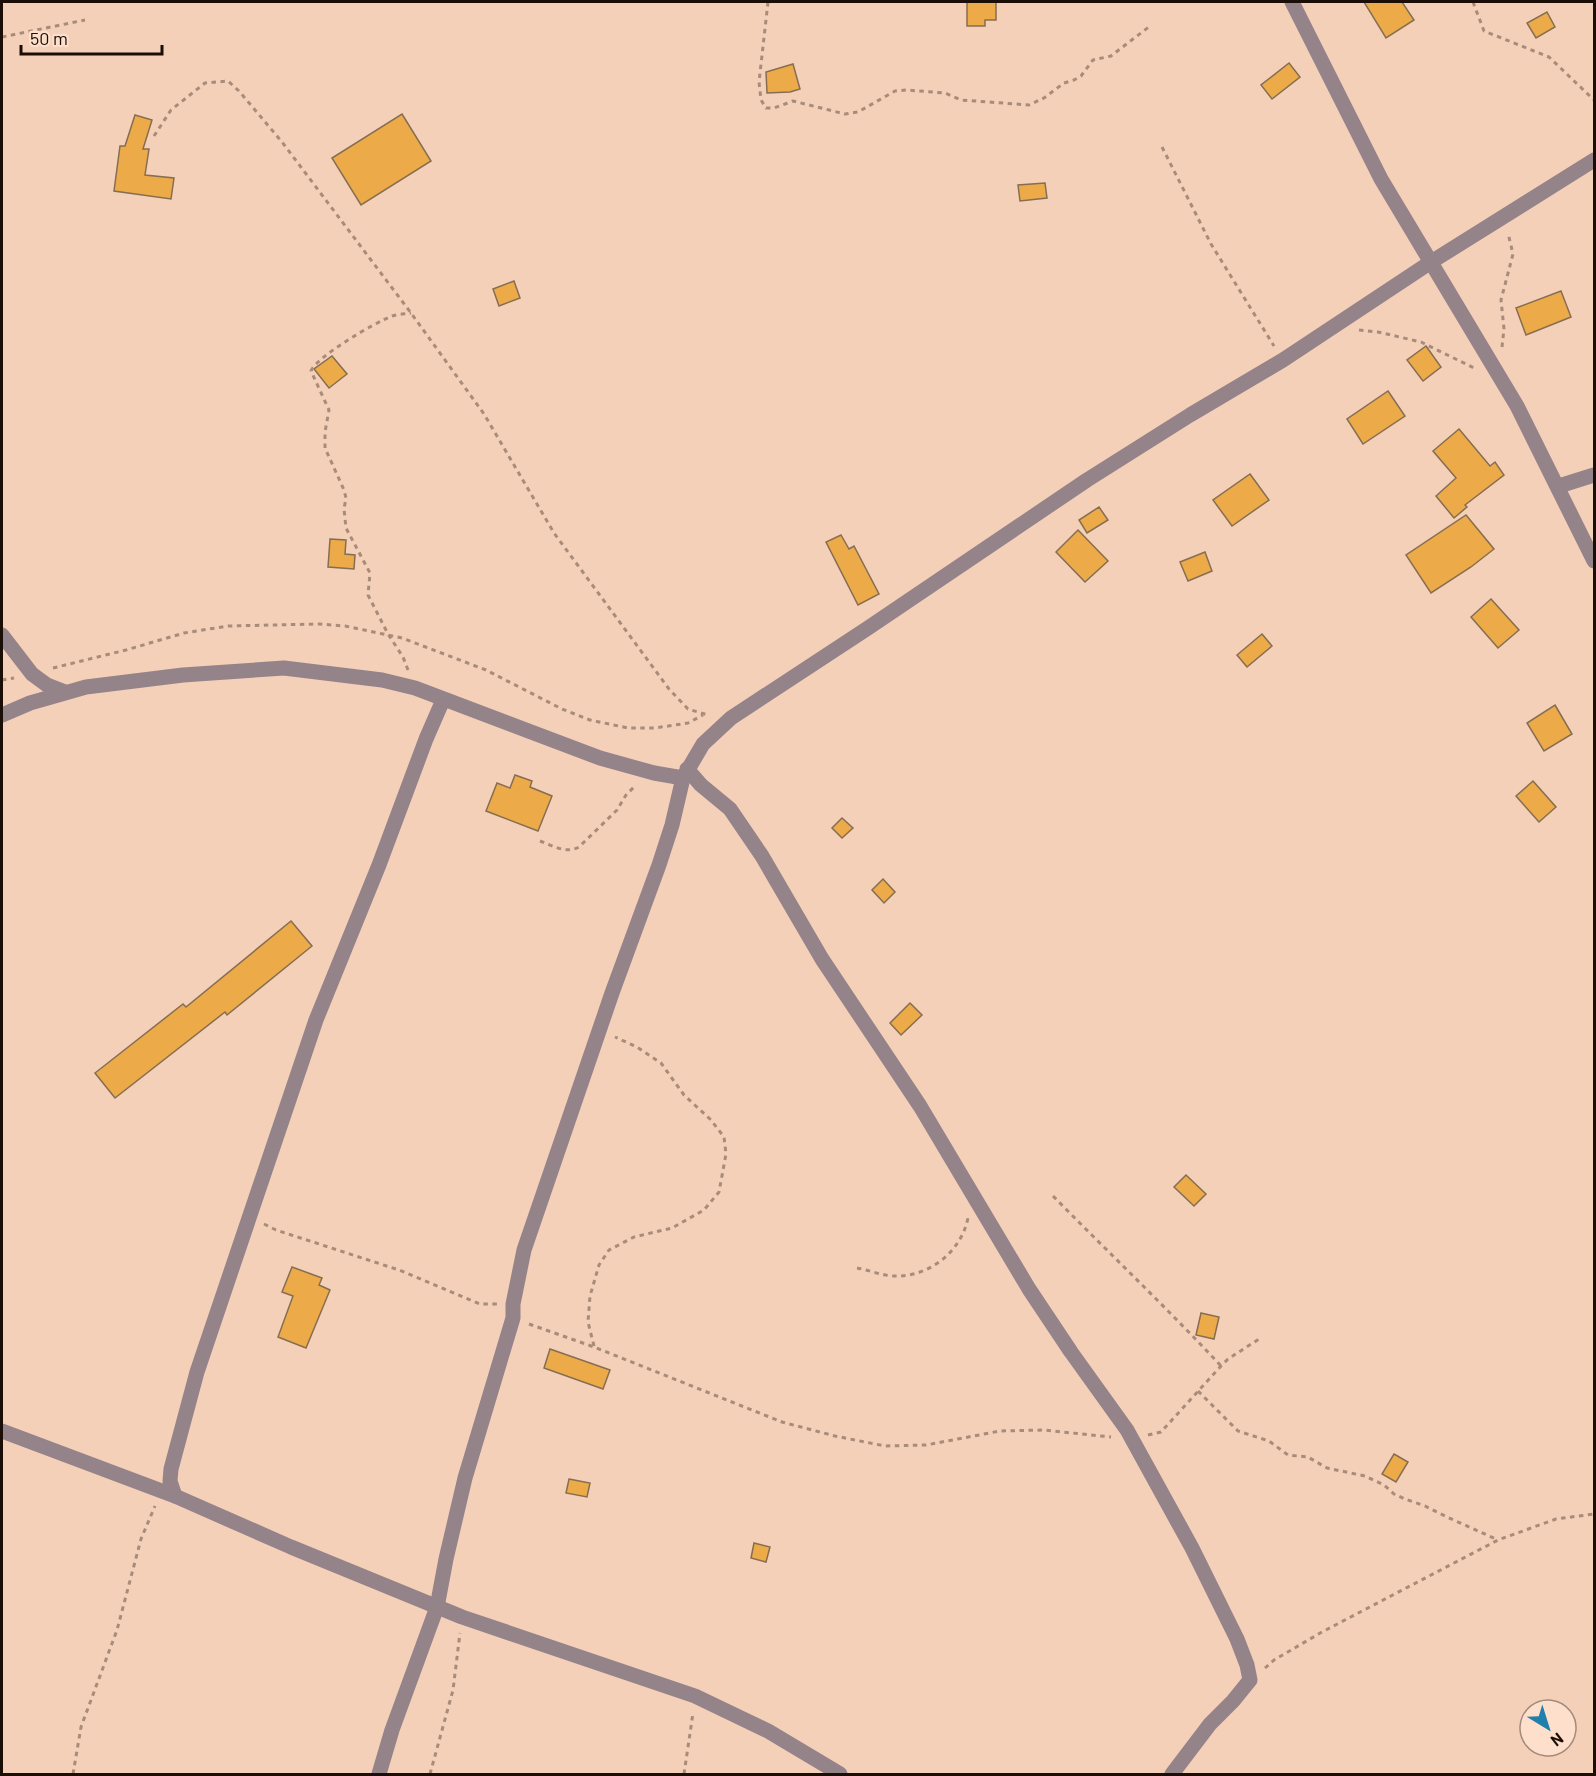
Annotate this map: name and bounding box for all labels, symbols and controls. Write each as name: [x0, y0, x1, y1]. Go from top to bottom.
scale bar: [21, 18, 162, 56]
text: 50 m: [30, 27, 68, 49]
north arrow: [1518, 1698, 1578, 1758]
text: N: [1548, 1729, 1568, 1751]

